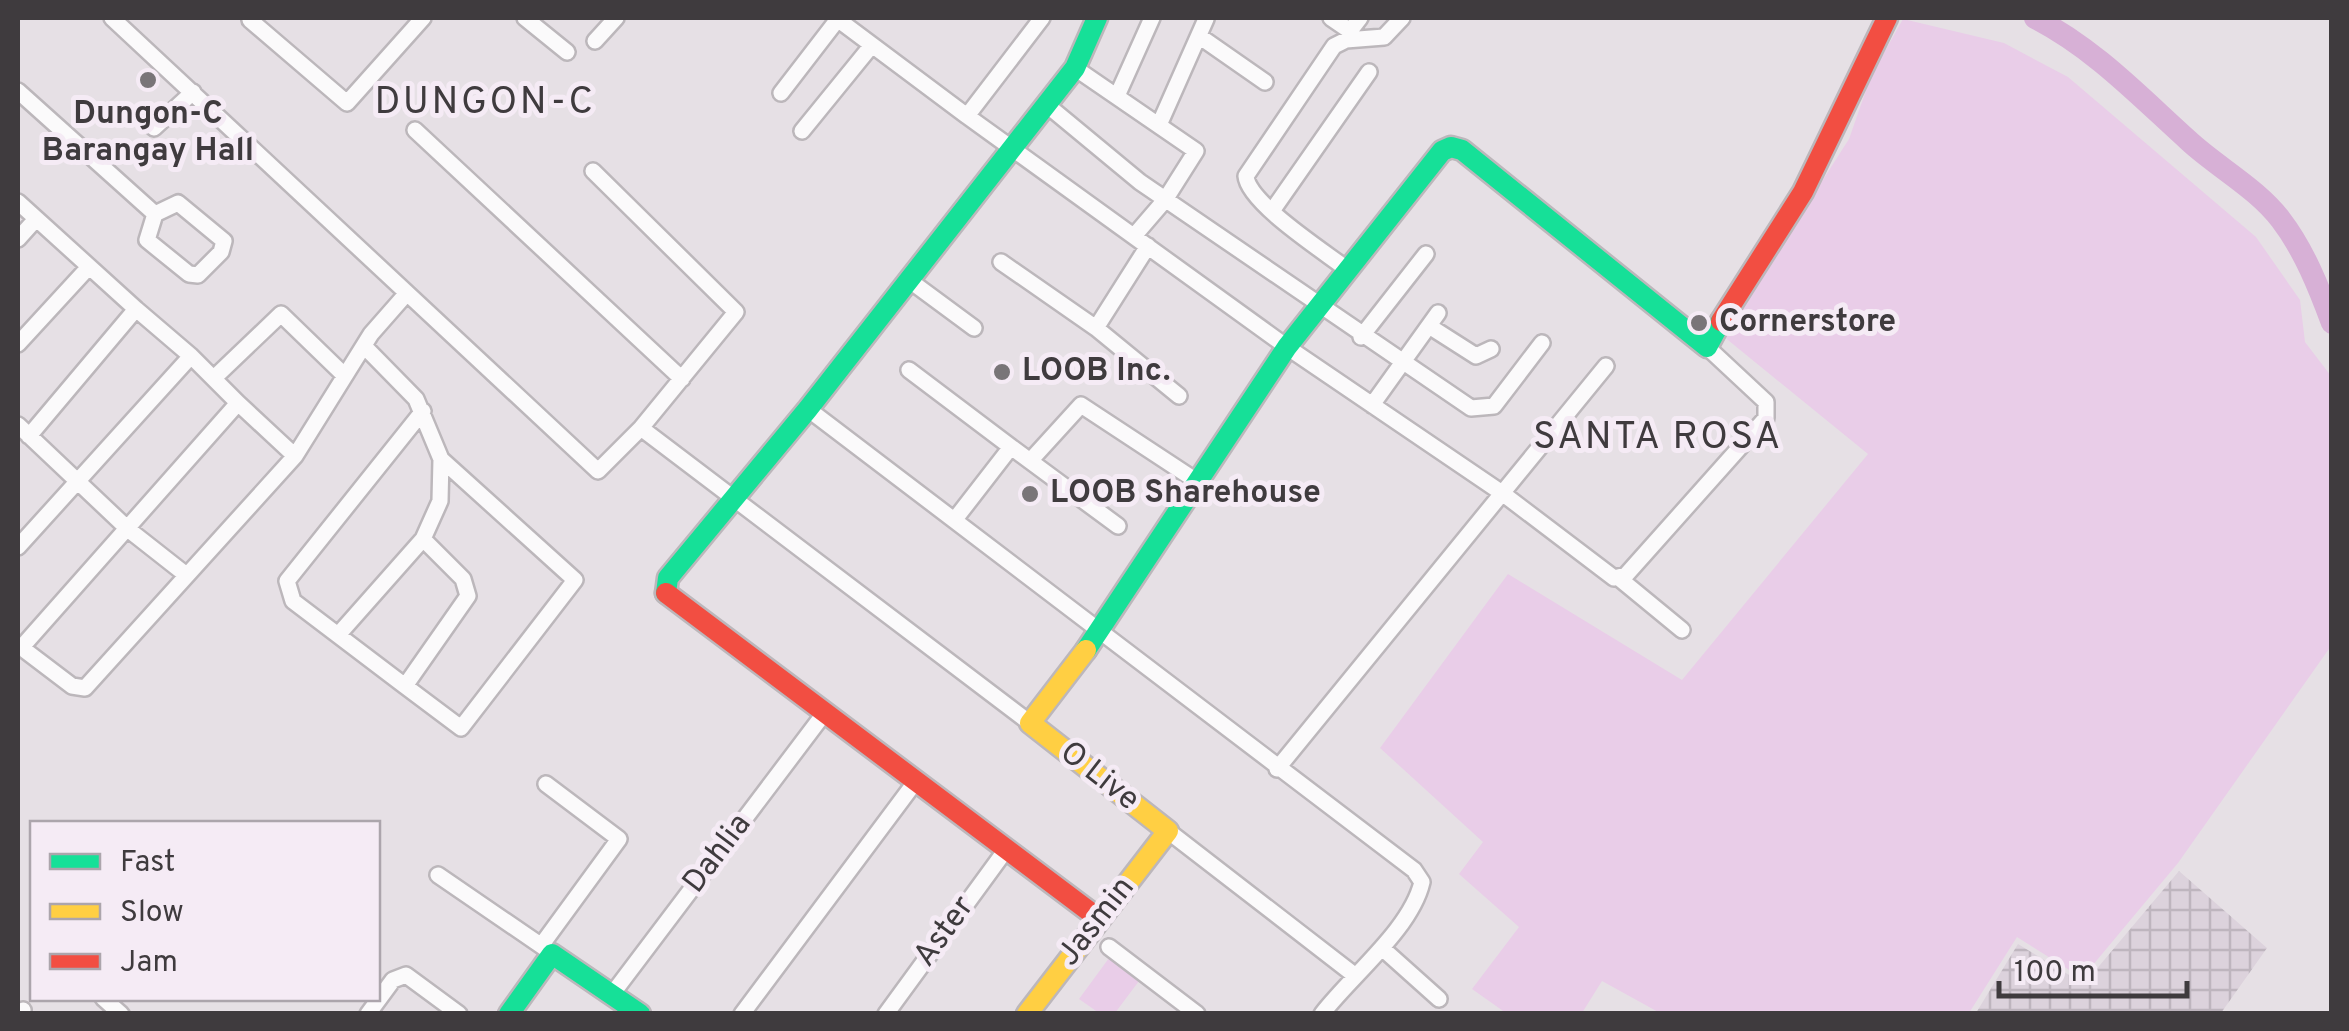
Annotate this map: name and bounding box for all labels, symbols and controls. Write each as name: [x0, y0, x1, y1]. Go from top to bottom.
marker: Dungon-C Barangay Hall: [137, 69, 159, 91]
district label: DUNGON-C: [374, 79, 596, 128]
place label: Dungon-C Barangay Hall: [42, 95, 254, 172]
place label: Cornerstore: [1719, 303, 1896, 343]
marker: Cornerstore: [1688, 312, 1710, 334]
place label: LOOB Inc.: [1022, 352, 1170, 392]
marker: LOOB Inc.: [991, 361, 1013, 383]
district label: SANTA ROSA: [1533, 414, 1783, 463]
place label: LOOB Sharehouse: [1050, 474, 1321, 514]
marker: LOOB Sharehouse: [1019, 483, 1041, 505]
street label: O Live: [1051, 733, 1147, 821]
street label: Dahlia: [675, 806, 761, 902]
legend: [30, 821, 380, 1001]
text: Fast: [120, 845, 175, 882]
street label: Jasmin: [1050, 869, 1144, 975]
street label: Aster: [906, 889, 984, 975]
text: Slow: [120, 895, 184, 932]
scale bar: [1999, 936, 2186, 998]
text: Jam: [120, 945, 178, 982]
text: 100 m: [2014, 955, 2096, 992]

